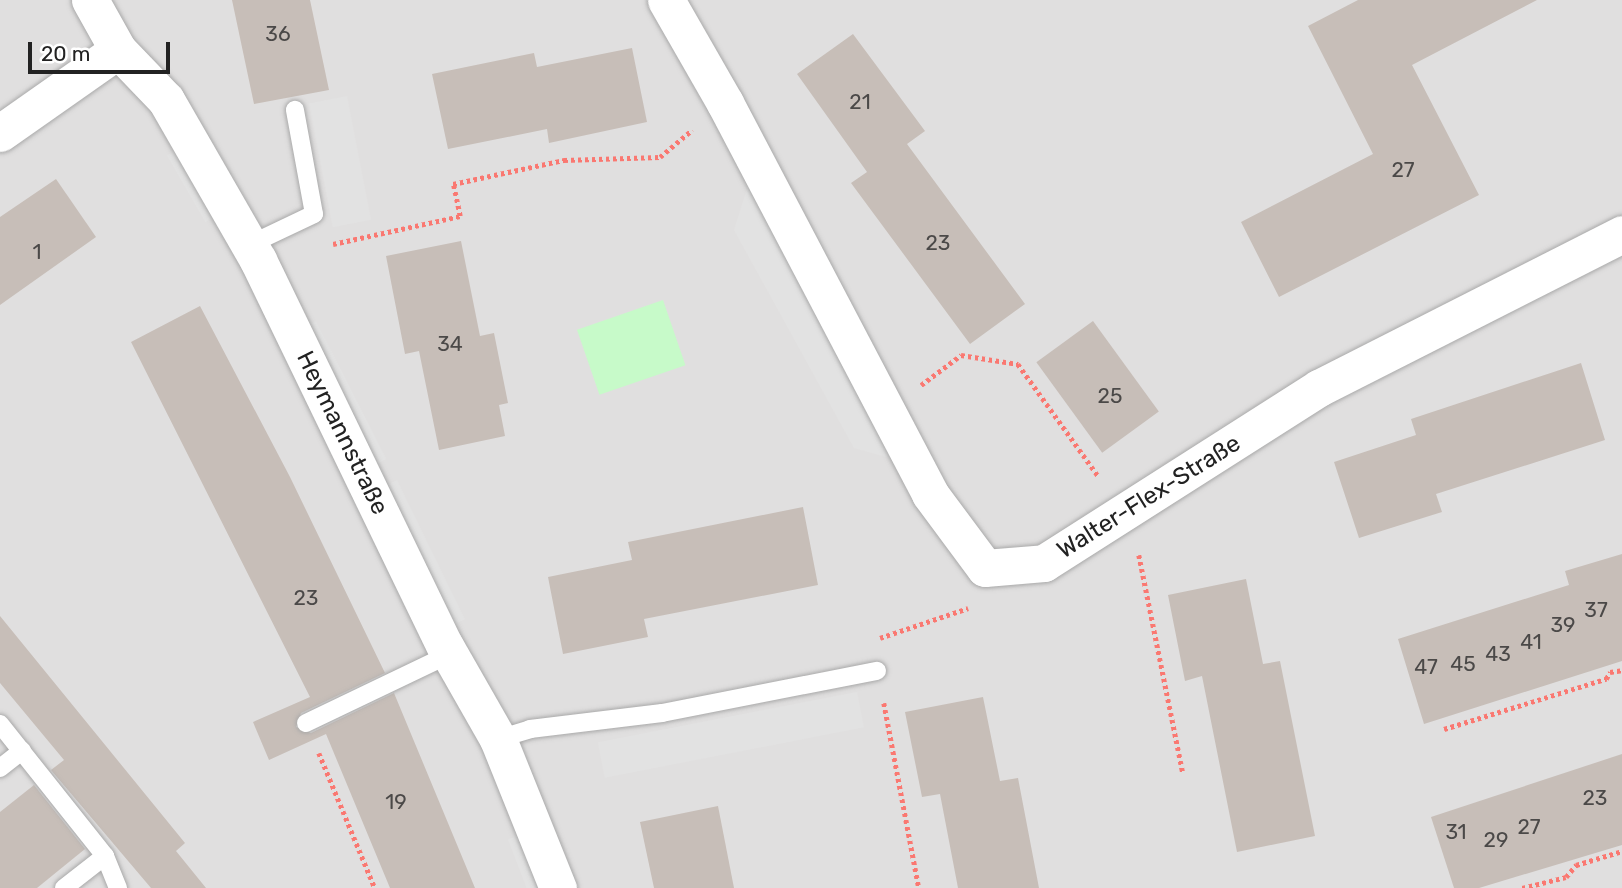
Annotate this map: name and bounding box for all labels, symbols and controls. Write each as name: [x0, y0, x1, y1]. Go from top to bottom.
house number: 36: [265, 21, 291, 47]
scale bar: [32, 28, 173, 72]
text: 20 m: [41, 41, 90, 66]
house number: 21: [849, 89, 871, 115]
house number: 27: [1391, 157, 1415, 183]
house number: 23: [926, 230, 950, 256]
house number: 1: [33, 239, 41, 265]
house number: 34: [437, 331, 463, 357]
street label: Heymannstraße: [290, 347, 394, 519]
house number: 25: [1098, 383, 1122, 409]
street label: Walter-Flex-Straße: [1052, 429, 1246, 565]
house number: 23: [294, 585, 318, 611]
house number: 37: [1584, 597, 1608, 623]
house number: 39: [1550, 612, 1576, 638]
house number: 41: [1520, 629, 1542, 655]
house number: 43: [1485, 641, 1511, 667]
house number: 45: [1450, 651, 1476, 677]
house number: 47: [1414, 654, 1438, 680]
house number: 23: [1583, 785, 1607, 811]
house number: 19: [385, 789, 407, 815]
house number: 27: [1517, 814, 1541, 840]
house number: 31: [1445, 819, 1467, 845]
house number: 29: [1484, 827, 1508, 853]

